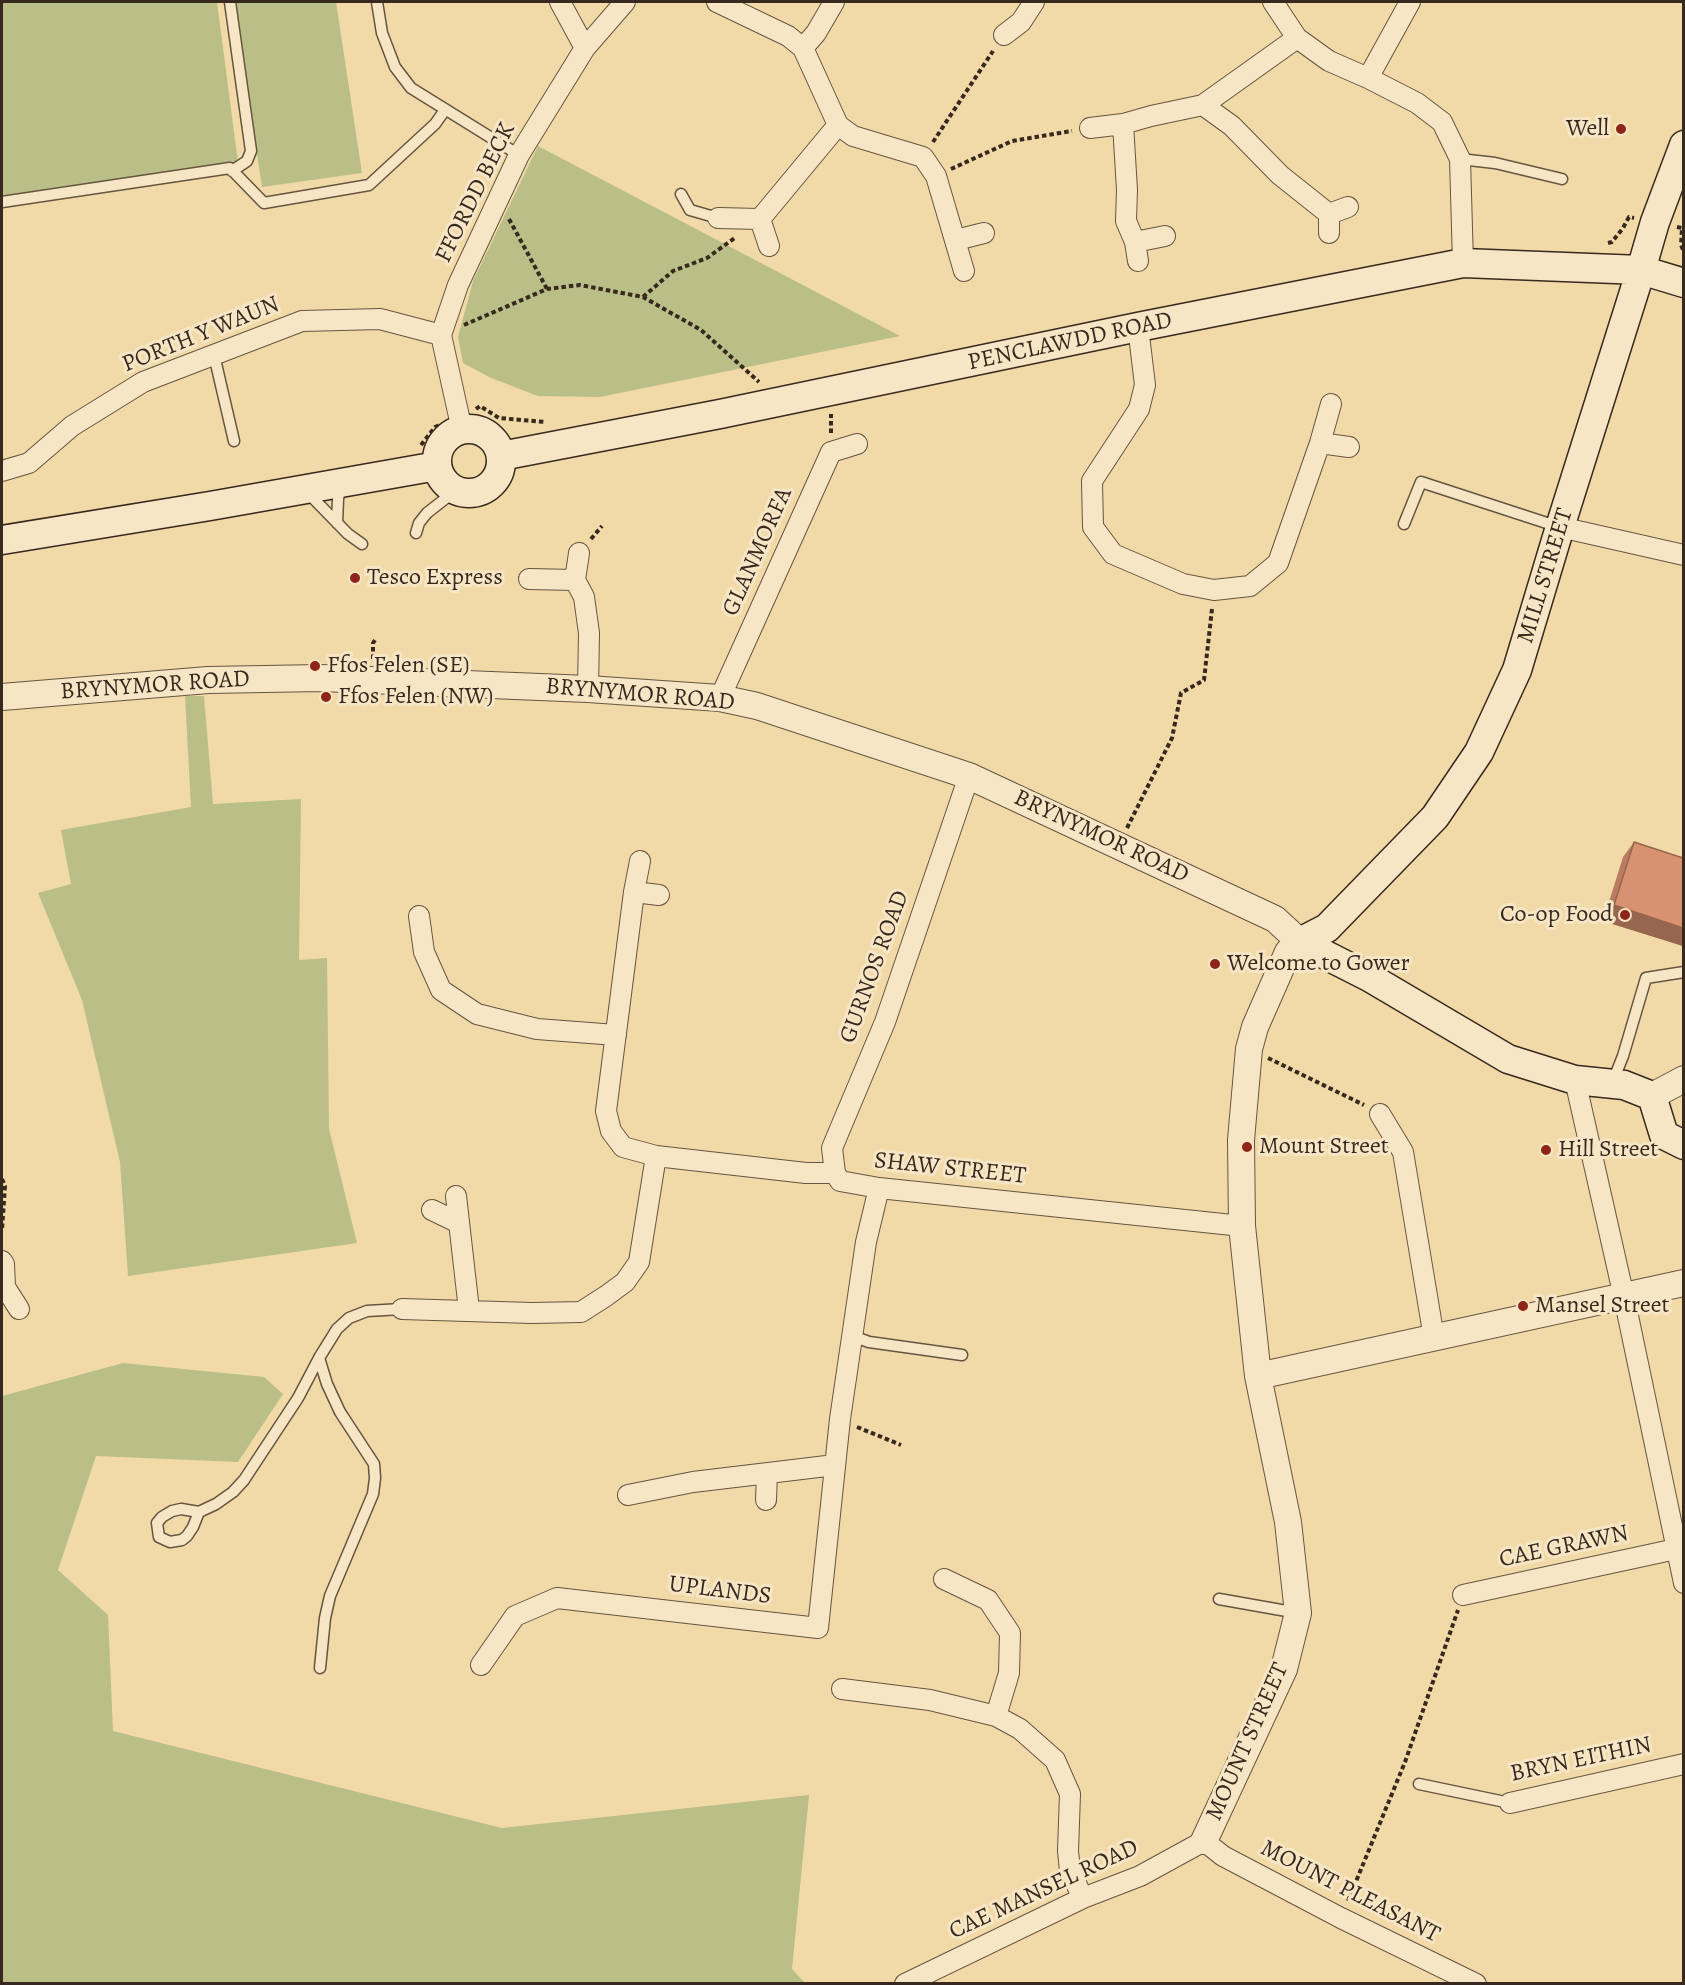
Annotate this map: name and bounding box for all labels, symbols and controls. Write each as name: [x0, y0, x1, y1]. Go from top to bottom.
place label: Well: [1566, 115, 1609, 143]
street label: FFORDD BECK: [430, 118, 522, 268]
marker: Well: [1614, 122, 1628, 136]
street label: PORTH Y WAUN: [118, 290, 284, 380]
street label: PENCLAWDD ROAD: [965, 306, 1175, 378]
street label: GLANMORFA: [717, 483, 799, 621]
street label: MILL STREET: [1512, 505, 1580, 647]
place label: Tesco Express: [367, 564, 503, 592]
marker: Tesco Express: [348, 571, 362, 585]
place label: Ffos Felen (SE): [327, 652, 470, 680]
marker: Ffos Felen (SE): [308, 659, 322, 673]
street label: BRYNYMOR ROAD: [59, 665, 251, 707]
street label: BRYNYMOR ROAD: [544, 672, 736, 718]
place label: Ffos Felen (NW): [338, 683, 493, 711]
marker: Ffos Felen (NW): [319, 690, 333, 704]
street label: BRYNYMOR ROAD: [1009, 784, 1193, 890]
street label: GURNOS ROAD: [834, 887, 916, 1047]
place label: Co-op Food: [1500, 901, 1613, 929]
marker: Co-op Food: [1618, 908, 1632, 922]
place label: Welcome to Gower: [1227, 950, 1410, 978]
marker: Welcome to Gower: [1208, 957, 1222, 971]
place label: Mount Street: [1259, 1133, 1389, 1161]
place label: Hill Street: [1558, 1136, 1658, 1164]
marker: Mount Street: [1240, 1140, 1254, 1154]
marker: Hill Street: [1539, 1143, 1553, 1157]
street label: SHAW STREET: [873, 1147, 1027, 1191]
place label: Mansel Street: [1535, 1292, 1669, 1320]
marker: Mansel Street: [1516, 1299, 1530, 1313]
street label: CAE GRAWN: [1497, 1519, 1631, 1575]
street label: UPLANDS: [667, 1570, 773, 1612]
street label: MOUNT STREET: [1200, 1659, 1296, 1825]
street label: BRYN EITHIN: [1508, 1731, 1654, 1789]
street label: CAE MANSEL ROAD: [945, 1834, 1143, 1946]
street label: MOUNT PLEASANT: [1256, 1834, 1444, 1950]

